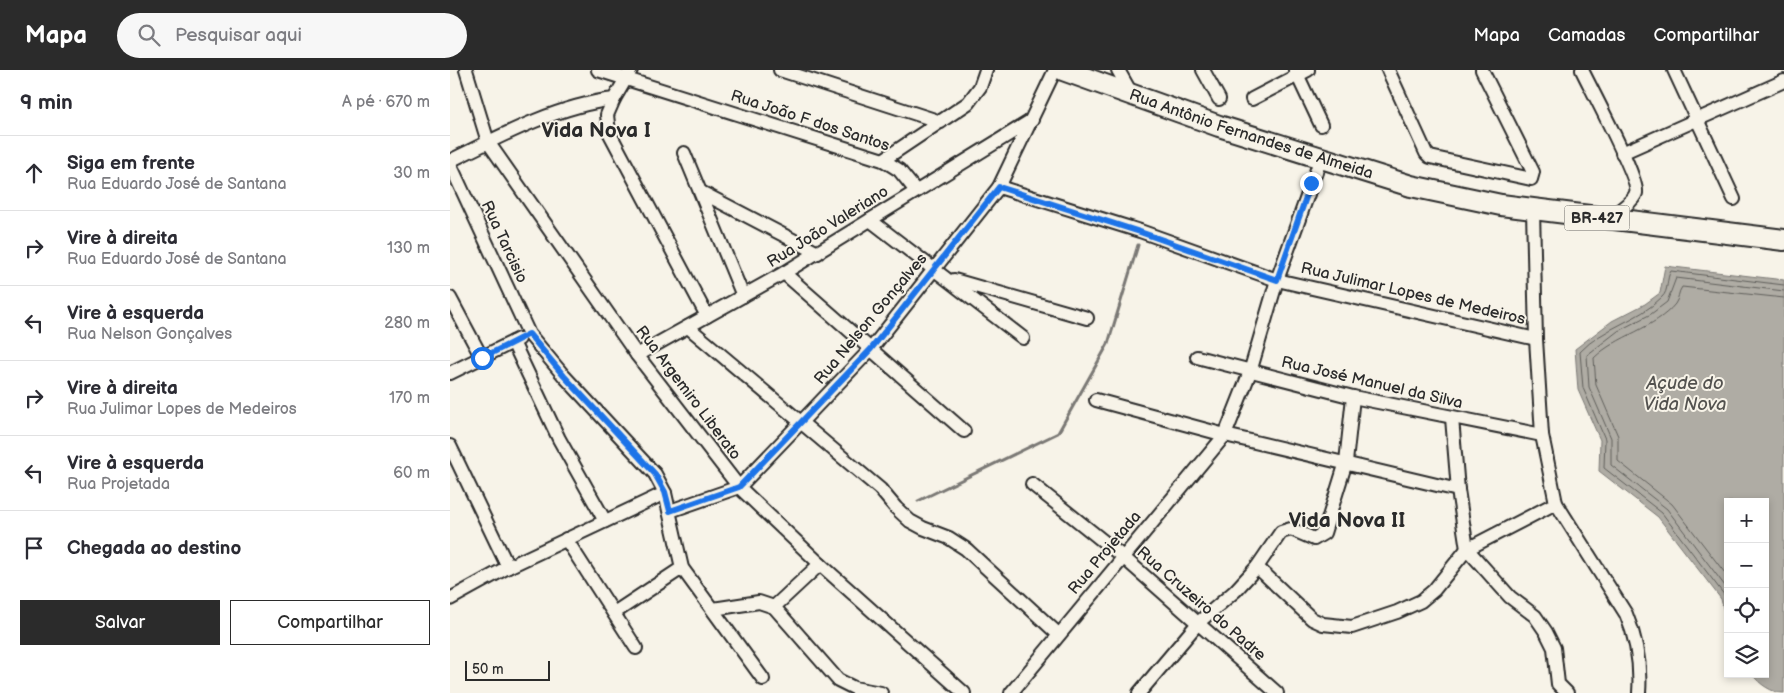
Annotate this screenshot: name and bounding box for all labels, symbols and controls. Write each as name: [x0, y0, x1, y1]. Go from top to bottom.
search box: [117, 13, 467, 58]
text: Mapa: [25, 21, 87, 50]
icon: search: [135, 21, 163, 49]
text: Pesquisar aqui: [175, 24, 302, 47]
text: Mapa: [1474, 25, 1520, 46]
text: Camadas: [1548, 25, 1625, 46]
text: Compartilhar: [1653, 25, 1759, 46]
street label: Rua Antônio Fernandes de Almeida: [1127, 85, 1376, 183]
street label: Rua João F dos Santos: [728, 86, 892, 156]
text: 9 min: [20, 90, 73, 115]
text: A pé · 670 m: [342, 93, 430, 112]
district label: Vida Nova I: [541, 118, 651, 143]
text: Siga em frente: [67, 152, 195, 175]
icon: ahead: [20, 159, 48, 187]
text: 30 m: [393, 164, 430, 183]
route end: [1300, 172, 1323, 195]
text: Rua Eduardo José de Santana: [67, 175, 287, 194]
street label: Rua João Valeriano: [764, 182, 892, 272]
street label: Rua Tarcisio: [477, 198, 531, 286]
road number: BR-427: [1564, 206, 1630, 230]
text: Vire à direita: [67, 227, 178, 250]
icon: right: [20, 234, 48, 262]
text: 130 m: [387, 239, 430, 258]
text: Rua Eduardo José de Santana: [67, 250, 287, 269]
street label: Rua Nelson Gonçalves: [811, 250, 931, 388]
street label: Rua Julimar Lopes de Medeiros: [1299, 259, 1527, 329]
text: Vire à esquerda: [67, 302, 204, 325]
icon: left: [20, 309, 48, 337]
text: 280 m: [384, 314, 430, 333]
street label: Rua Argemiro Liberato: [631, 322, 745, 464]
text: Rua Nelson Gonçalves: [67, 325, 232, 344]
route start: [471, 347, 494, 370]
street label: Rua José Manuel da Silva: [1279, 353, 1465, 413]
water label: Açude do Vida Nova: [1644, 373, 1726, 415]
text: Vire à direita: [67, 377, 178, 400]
icon: right: [20, 384, 48, 412]
text: 170 m: [389, 389, 430, 408]
text: Rua Julimar Lopes de Medeiros: [67, 400, 297, 419]
text: Vire à esquerda: [67, 452, 204, 475]
icon: left: [20, 459, 48, 487]
text: 60 m: [393, 464, 430, 483]
text: Rua Projetada: [67, 475, 170, 494]
map controls: [1724, 498, 1769, 678]
button: +: [1724, 498, 1769, 543]
street label: Rua Projetada: [1065, 507, 1145, 599]
district label: Vida Nova II: [1289, 508, 1405, 533]
icon: arrive: [20, 534, 48, 562]
text: Chegada ao destino: [67, 537, 241, 560]
street label: Rua Cruzeiro do Padre: [1133, 543, 1270, 665]
button: −: [1724, 543, 1769, 588]
button: locate: [1724, 588, 1769, 633]
button: Salvar: [20, 600, 220, 645]
button: Compartilhar: [230, 600, 430, 645]
button: layers: [1724, 633, 1769, 678]
scale bar: [465, 658, 550, 681]
text: 50 m: [472, 661, 504, 678]

